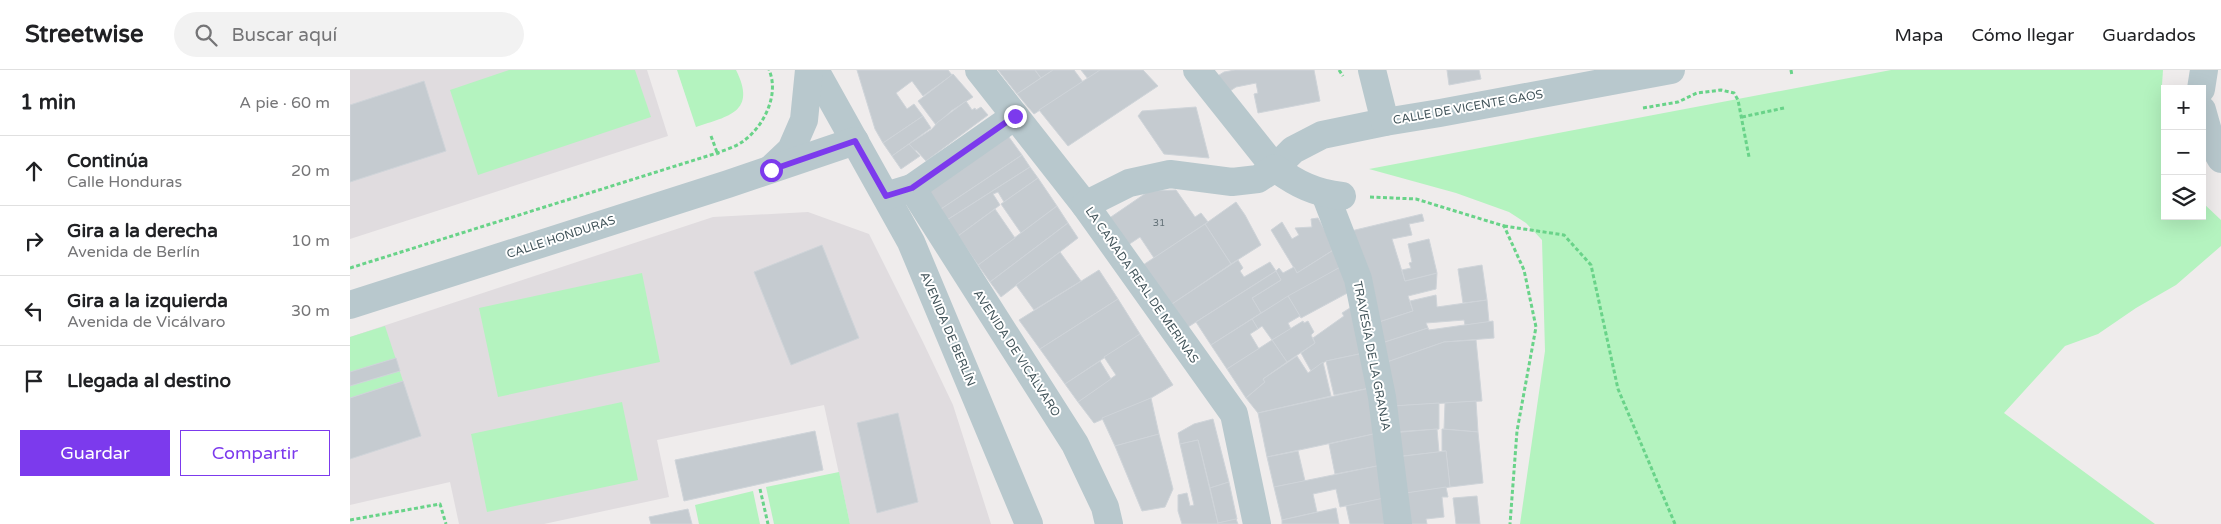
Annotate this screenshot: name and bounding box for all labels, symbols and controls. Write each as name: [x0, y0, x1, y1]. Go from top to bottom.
search box: [174, 12, 524, 57]
text: Streetwise: [25, 20, 144, 49]
icon: search: [192, 21, 220, 49]
text: Buscar aquí: [232, 24, 337, 46]
text: Mapa: [1894, 24, 1943, 46]
text: Cómo llegar: [1971, 24, 2074, 46]
text: Guardados: [2102, 24, 2196, 46]
map controls: [2161, 85, 2206, 220]
button: +: [2161, 85, 2206, 130]
street label: CALLE DE VICENTE GAOS: [1392, 87, 1544, 127]
text: 1 min: [20, 90, 76, 115]
text: A pie · 60 m: [239, 93, 330, 113]
route end: [1004, 105, 1027, 128]
button: −: [2161, 130, 2206, 175]
text: Continúa: [67, 150, 149, 172]
icon: ahead: [20, 157, 48, 185]
route start: [760, 159, 783, 182]
text: 20 m: [291, 161, 330, 181]
text: Calle Honduras: [67, 172, 182, 192]
button: layers: [2161, 175, 2206, 220]
street label: LA CAÑADA REAL DE MERINAS: [1082, 204, 1202, 366]
street label: CALLE HONDURAS: [505, 213, 617, 261]
house number: 31: [1153, 217, 1165, 229]
text: Gira a la derecha: [67, 220, 218, 242]
icon: right: [20, 227, 48, 255]
text: 10 m: [291, 231, 330, 251]
text: Avenida de Berlín: [67, 242, 200, 262]
street label: AVENIDA DE BERLÍN: [918, 270, 978, 388]
street label: TRAVESÍA DE LA GRANJA: [1351, 280, 1393, 432]
street label: AVENIDA DE VICÁLVARO: [971, 287, 1063, 419]
text: Gira a la izquierda: [67, 290, 228, 312]
icon: left: [20, 297, 48, 325]
text: 30 m: [291, 301, 330, 321]
text: Avenida de Vicálvaro: [67, 312, 226, 332]
icon: arrive: [20, 367, 48, 395]
text: Llegada al destino: [67, 370, 231, 392]
button: Guardar: [20, 430, 170, 476]
button: Compartir: [180, 430, 330, 476]

